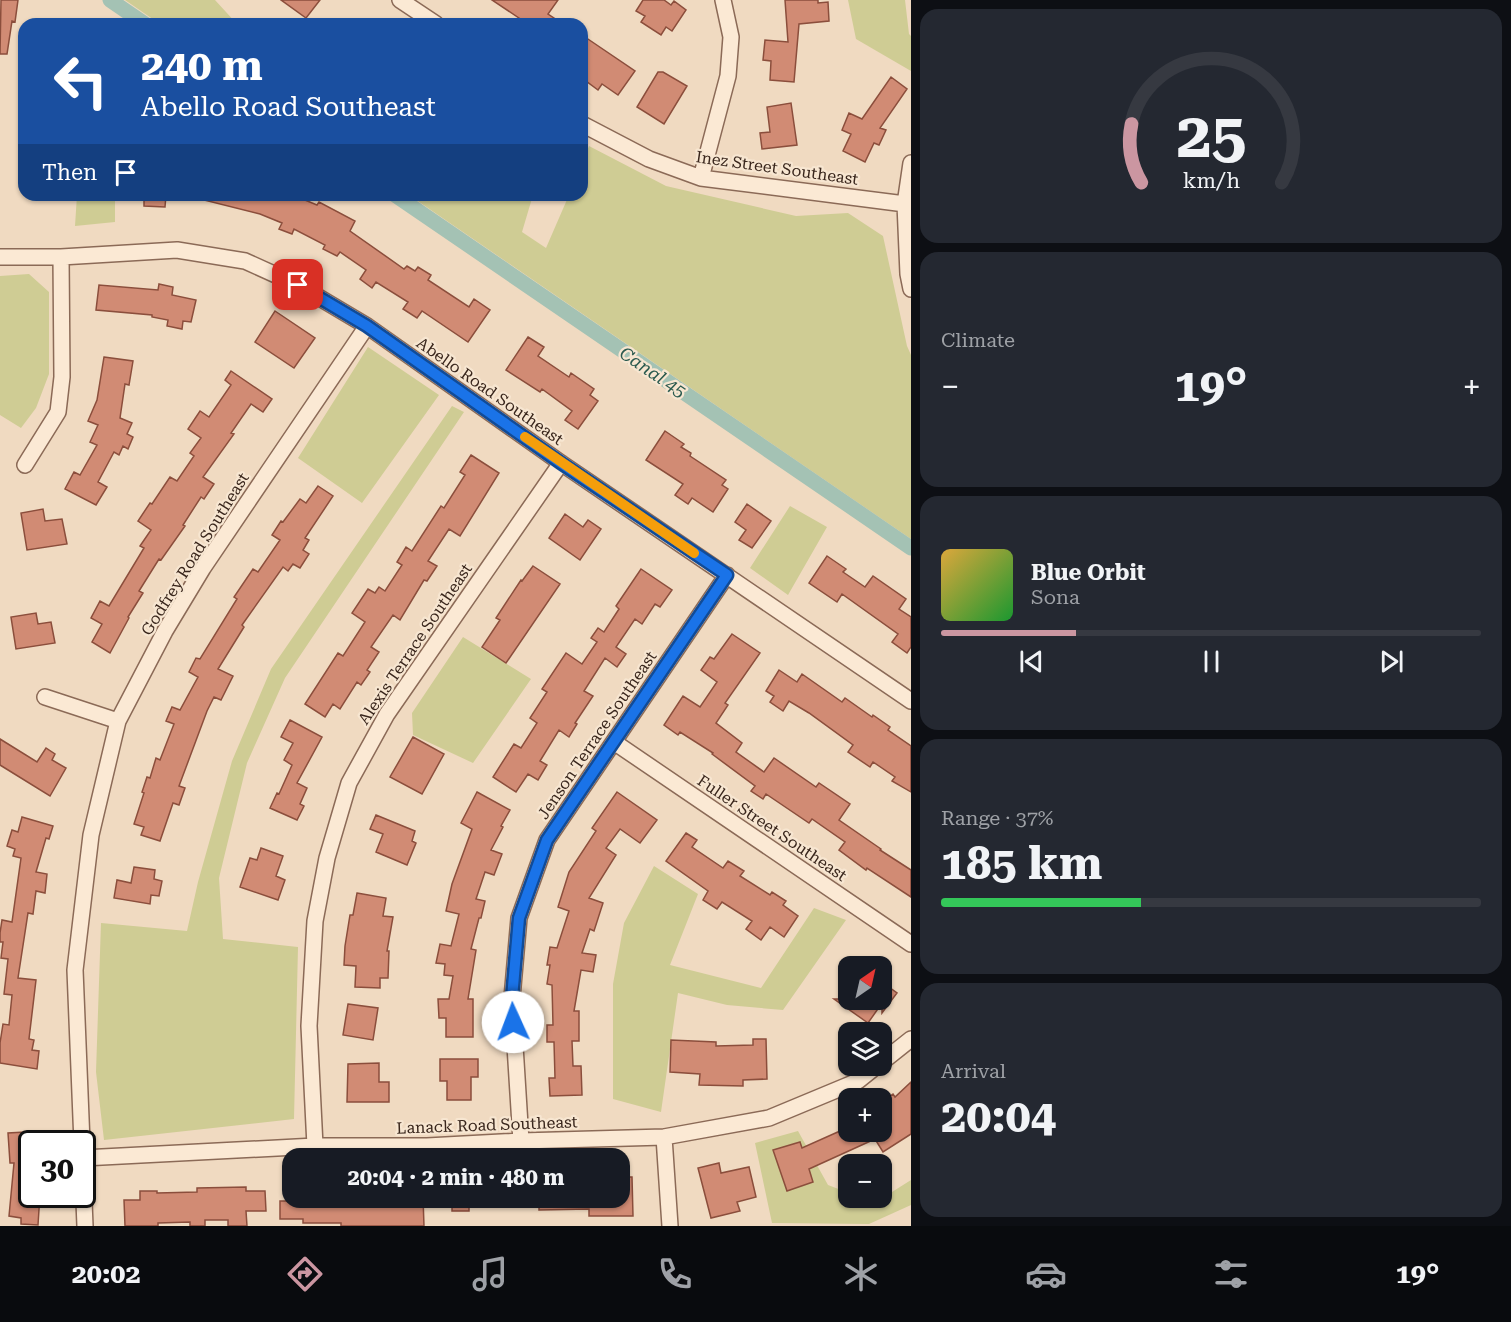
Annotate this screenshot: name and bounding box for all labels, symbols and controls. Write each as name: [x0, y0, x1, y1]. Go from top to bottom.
text: 240 m: [141, 41, 263, 90]
icon: left: [42, 42, 120, 120]
text: Abello Road Southeast: [141, 91, 436, 123]
text: 25: [1176, 99, 1246, 172]
street label: Inez Street Southeast: [695, 147, 859, 189]
icon: arrive: [109, 156, 142, 189]
text: Then: [42, 160, 97, 185]
text: km/h: [1182, 169, 1240, 194]
pin: [272, 259, 323, 310]
icon: arrive: [281, 268, 314, 301]
text: Climate: [941, 328, 1015, 352]
street label: Abello Road Southeast: [413, 333, 567, 449]
water label: Canal 45: [616, 342, 690, 402]
text: 19°: [1175, 359, 1247, 412]
text: −: [941, 367, 959, 406]
text: +: [1463, 367, 1481, 406]
street label: Godfrey Road Southeast: [137, 469, 253, 639]
street label: Alexis Terrace Southeast: [354, 560, 476, 728]
text: Blue Orbit: [1031, 560, 1146, 585]
text: Sona: [1031, 585, 1080, 609]
icon: previous: [1015, 645, 1048, 678]
icon: pause: [1195, 645, 1228, 678]
icon: next: [1375, 645, 1408, 678]
street label: Jenson Terrace Southeast: [534, 647, 660, 823]
street label: Fuller Street Southeast: [694, 771, 850, 885]
text: Range · 37%: [941, 806, 1053, 830]
text: 185 km: [941, 837, 1102, 890]
north arrow: [838, 956, 892, 1010]
map controls: [838, 956, 892, 1208]
position arrow: [481, 990, 545, 1054]
button: layers: [838, 1022, 892, 1076]
text: Arrival: [941, 1059, 1006, 1083]
button: +: [838, 1088, 892, 1142]
text: 20:04: [941, 1090, 1056, 1143]
street label: Lanack Road Southeast: [396, 1112, 578, 1138]
speed limit sign: 30: [18, 1130, 96, 1208]
button: −: [838, 1154, 892, 1208]
text: 20:04 · 2 min · 480 m: [347, 1165, 565, 1190]
icon: directions: [284, 1253, 326, 1295]
icon: music: [469, 1253, 511, 1295]
icon: phone: [654, 1253, 696, 1295]
icon: climate: [840, 1253, 882, 1295]
icon: car: [1025, 1253, 1067, 1295]
icon: filters: [1210, 1253, 1252, 1295]
text: 20:02: [72, 1258, 141, 1290]
text: 19°: [1396, 1258, 1439, 1290]

